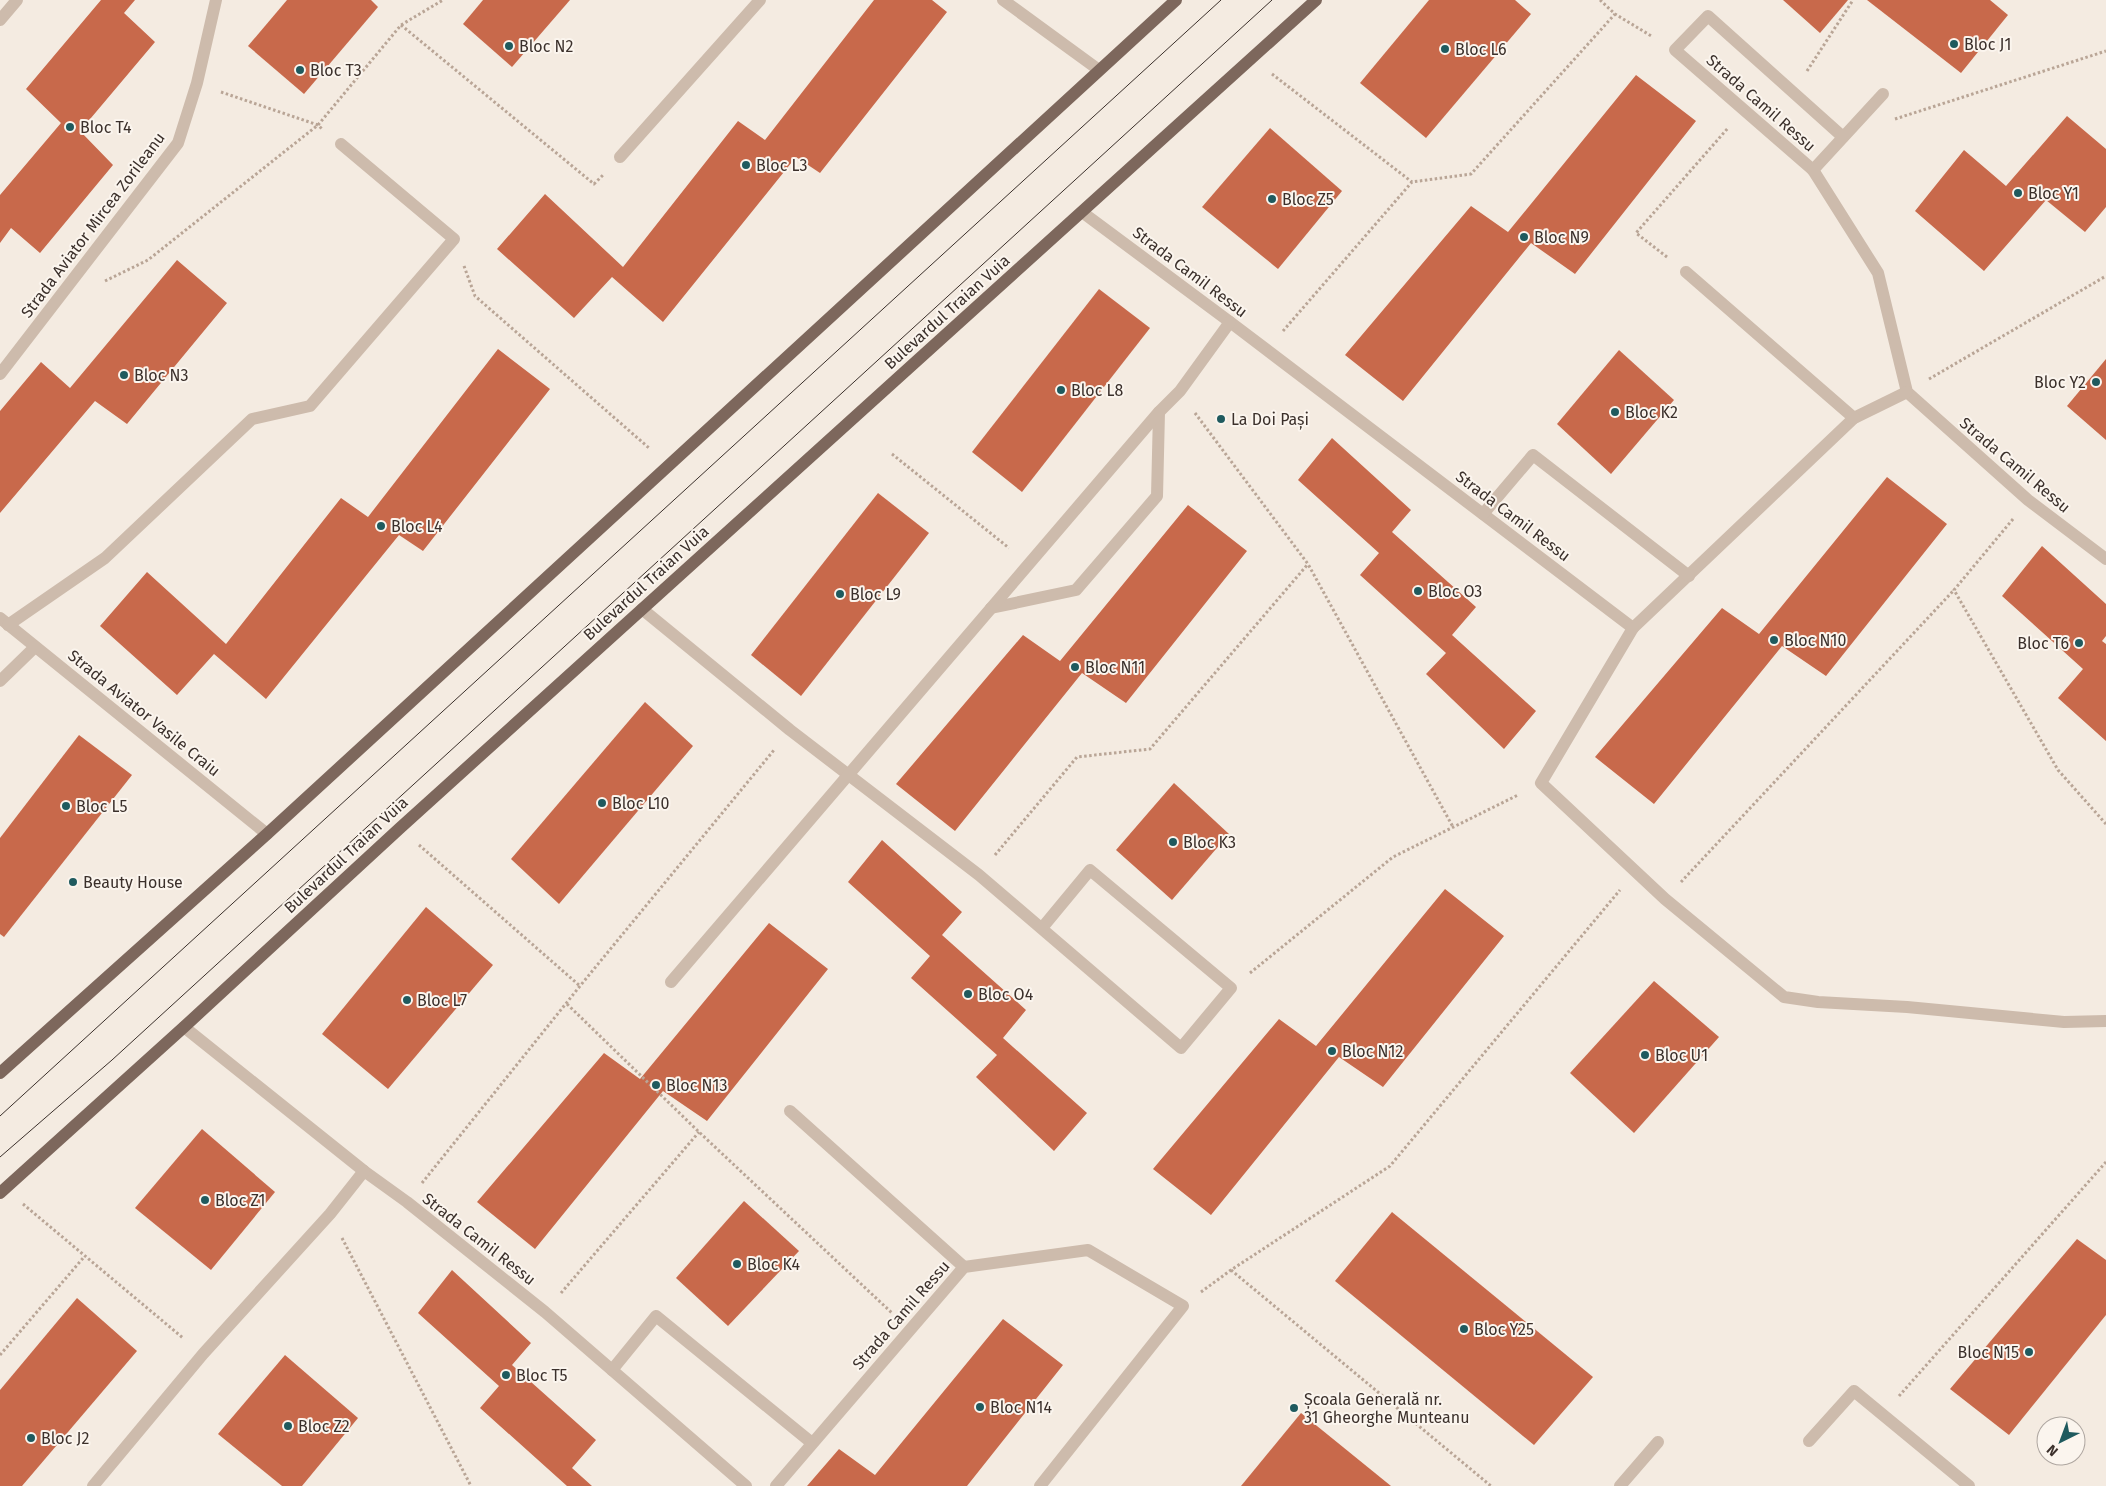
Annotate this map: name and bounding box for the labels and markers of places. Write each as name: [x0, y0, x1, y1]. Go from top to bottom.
place label: Bloc J1: [1964, 35, 2011, 54]
place label: Bloc N2: [519, 37, 573, 56]
marker: Bloc J1: [1948, 38, 1960, 50]
marker: Bloc N2: [503, 40, 515, 52]
place label: Bloc L6: [1455, 40, 1507, 59]
marker: Bloc L6: [1439, 43, 1451, 55]
place label: Bloc T3: [310, 61, 362, 80]
marker: Bloc T3: [294, 64, 306, 76]
place label: Bloc T4: [80, 118, 132, 137]
marker: Bloc T4: [64, 121, 76, 133]
place label: Bloc L3: [756, 156, 808, 175]
marker: Bloc L3: [740, 159, 752, 171]
place label: Bloc Y1: [2028, 184, 2079, 203]
marker: Bloc Y1: [2012, 187, 2024, 199]
place label: Bloc Z5: [1282, 190, 1334, 209]
marker: Bloc Z5: [1266, 193, 1278, 205]
place label: Bloc N9: [1534, 228, 1589, 247]
marker: Bloc N9: [1518, 231, 1530, 243]
place label: Bloc N3: [134, 366, 188, 385]
marker: Bloc N3: [118, 369, 130, 381]
place label: Bloc Y2: [2034, 373, 2086, 392]
marker: Bloc Y2: [2090, 376, 2102, 388]
place label: Bloc L8: [1071, 381, 1123, 400]
marker: Bloc L8: [1055, 384, 1067, 396]
place label: Bloc K2: [1625, 403, 1678, 422]
marker: Bloc K2: [1609, 406, 1621, 418]
place label: La Doi Pași: [1231, 410, 1309, 430]
marker: La Doi Pași: [1215, 413, 1227, 425]
place label: Bloc L4: [391, 517, 443, 536]
marker: Bloc L4: [375, 520, 387, 532]
place label: Bloc O3: [1428, 582, 1482, 601]
place label: Bloc L9: [850, 585, 901, 604]
marker: Bloc O3: [1412, 585, 1424, 597]
marker: Bloc L9: [834, 588, 846, 600]
place label: Bloc N10: [1784, 631, 1846, 650]
marker: Bloc N10: [1768, 634, 1780, 646]
place label: Bloc T6: [2017, 634, 2069, 653]
marker: Bloc T6: [2073, 637, 2085, 649]
place label: Bloc N11: [1085, 658, 1145, 677]
marker: Bloc N11: [1069, 661, 1081, 673]
place label: Bloc L10: [612, 794, 670, 813]
place label: Bloc L5: [76, 797, 127, 816]
marker: Bloc L10: [596, 797, 608, 809]
marker: Bloc L5: [60, 800, 72, 812]
place label: Bloc K3: [1183, 833, 1236, 852]
marker: Bloc K3: [1167, 836, 1179, 848]
place label: Beauty House: [83, 873, 183, 892]
marker: Beauty House: [67, 876, 79, 888]
place label: Bloc O4: [978, 985, 1034, 1004]
marker: Bloc O4: [962, 988, 974, 1000]
place label: Bloc L7: [417, 991, 467, 1010]
marker: Bloc L7: [401, 994, 413, 1006]
place label: Bloc N12: [1342, 1042, 1403, 1061]
marker: Bloc N12: [1326, 1045, 1338, 1057]
place label: Bloc U1: [1655, 1046, 1708, 1065]
marker: Bloc U1: [1639, 1049, 1651, 1061]
place label: Bloc N13: [666, 1076, 727, 1095]
marker: Bloc N13: [650, 1079, 662, 1091]
place label: Bloc Z1: [215, 1191, 266, 1210]
marker: Bloc Z1: [199, 1194, 211, 1206]
place label: Bloc K4: [747, 1255, 801, 1274]
marker: Bloc K4: [731, 1258, 743, 1270]
place label: Bloc Y25: [1474, 1320, 1534, 1339]
marker: Bloc Y25: [1458, 1323, 1470, 1335]
place label: Bloc N15: [1958, 1343, 2019, 1362]
marker: Bloc N15: [2023, 1346, 2035, 1358]
place label: Bloc T5: [516, 1366, 568, 1385]
marker: Bloc T5: [500, 1369, 512, 1381]
place label: Școala Generală nr. 31 Gheorghe Munteanu: [1304, 1390, 1470, 1427]
place label: Bloc N14: [990, 1398, 1052, 1417]
marker: Bloc N14: [974, 1401, 986, 1413]
marker: Școala Generală nr. 31 Gheorghe Munteanu: [1288, 1402, 1300, 1414]
place label: Bloc Z2: [298, 1417, 350, 1436]
marker: Bloc Z2: [282, 1420, 294, 1432]
place label: Bloc J2: [41, 1429, 89, 1448]
marker: Bloc J2: [25, 1432, 37, 1444]

